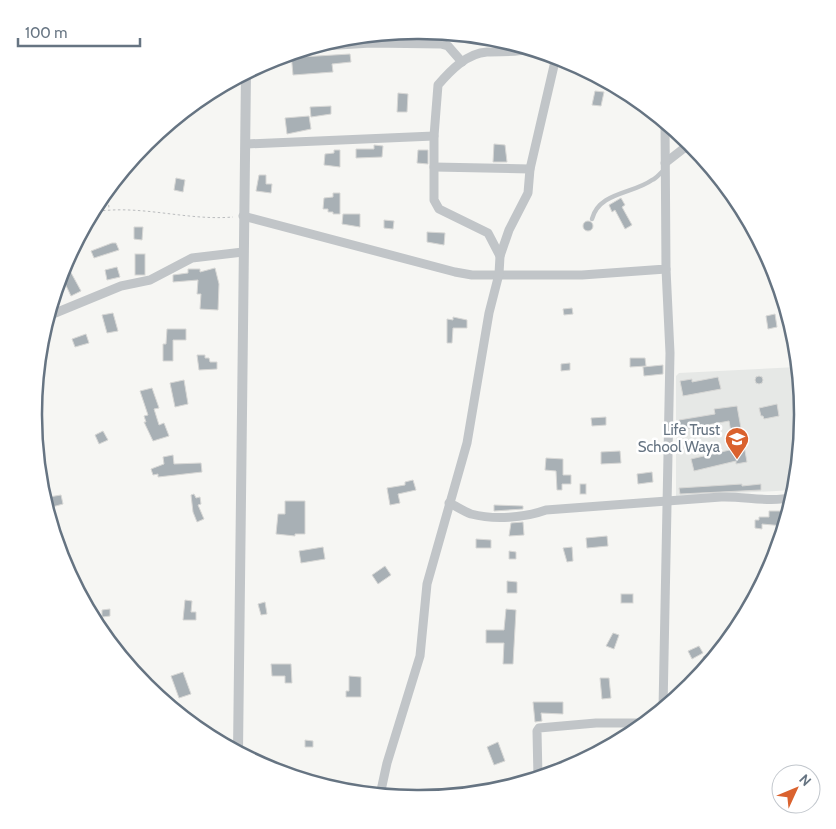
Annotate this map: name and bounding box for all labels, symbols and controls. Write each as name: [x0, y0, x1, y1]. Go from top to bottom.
scale bar: [18, 15, 140, 47]
text: 100 m: [25, 24, 67, 42]
place label: Life Trust School Waya: [638, 421, 721, 456]
school or university icon: Life Trust School Waya: [724, 426, 750, 460]
north arrow: [771, 764, 821, 814]
text: N: [795, 770, 815, 790]

